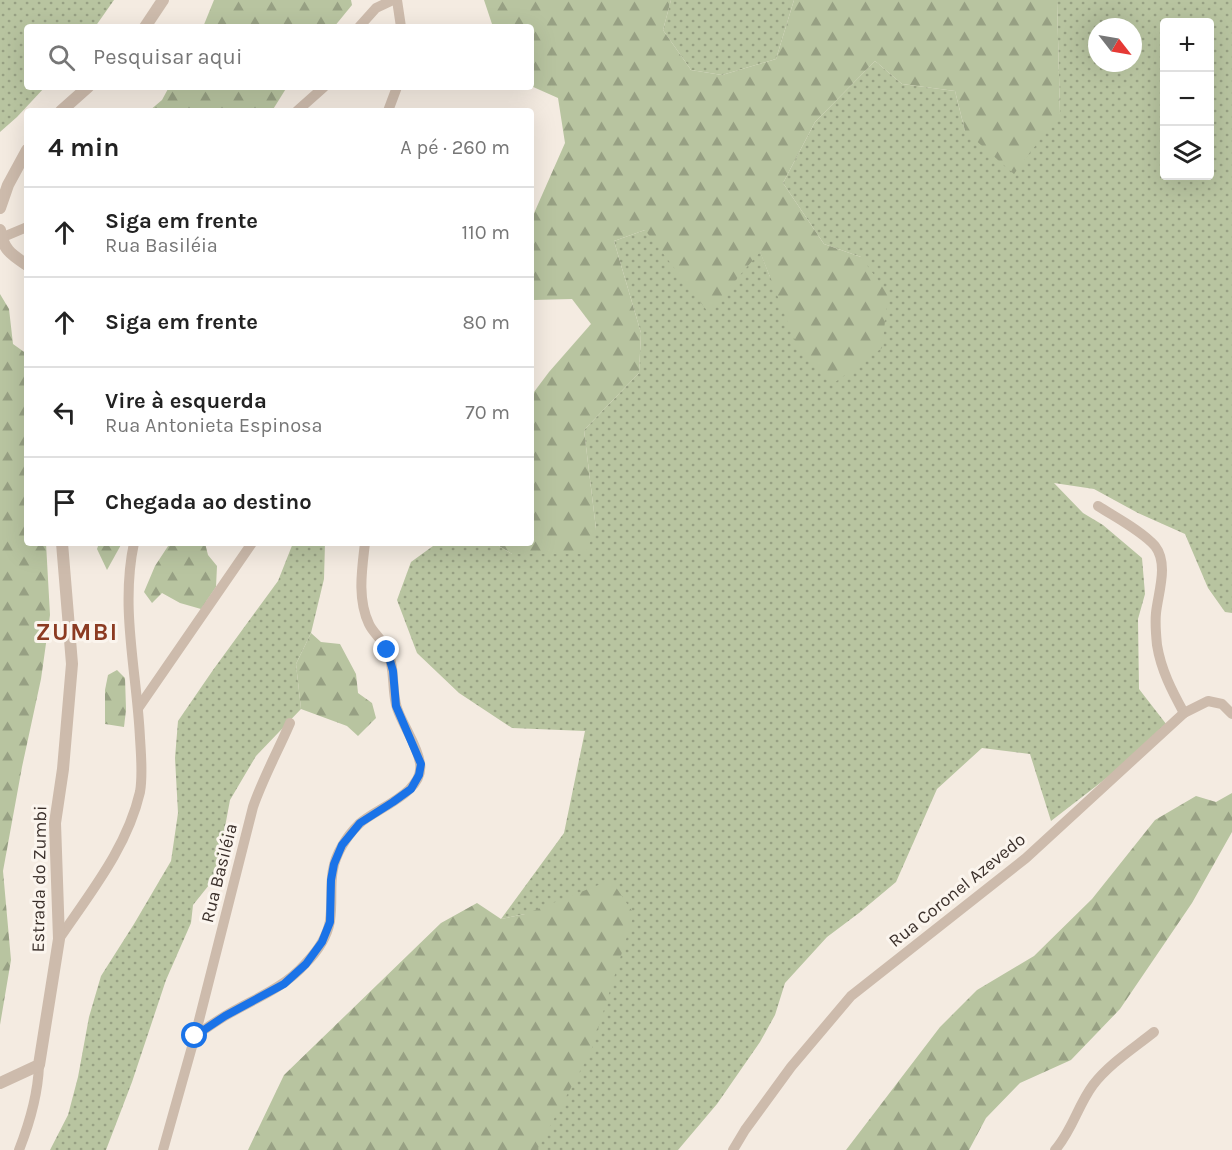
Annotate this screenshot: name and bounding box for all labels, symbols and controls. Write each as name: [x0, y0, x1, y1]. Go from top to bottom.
north arrow: [1088, 18, 1142, 72]
map controls: [1160, 18, 1214, 180]
button: +: [1160, 18, 1214, 72]
search box: [24, 24, 534, 90]
icon: search: [45, 41, 78, 74]
text: Pesquisar aqui: [93, 44, 242, 70]
button: −: [1160, 72, 1214, 126]
button: layers: [1160, 126, 1214, 180]
text: 4 min: [48, 132, 119, 163]
text: A pé · 260 m: [400, 136, 510, 159]
text: Siga em frente: [105, 208, 258, 234]
icon: ahead: [48, 216, 81, 249]
text: 110 m: [461, 221, 510, 244]
text: Rua Basiléia: [105, 234, 218, 257]
icon: ahead: [48, 306, 81, 339]
text: Siga em frente: [105, 309, 258, 335]
text: 80 m: [462, 311, 510, 334]
text: Vire à esquerda: [105, 388, 267, 414]
icon: left: [48, 396, 81, 429]
text: 70 m: [465, 401, 510, 424]
text: Rua Antonieta Espinosa: [105, 414, 323, 437]
icon: arrive: [48, 486, 81, 519]
text: Chegada ao destino: [105, 489, 312, 515]
district label: ZUMBI: [36, 618, 119, 646]
route end: [373, 636, 399, 662]
street label: Estrada do Zumbi: [27, 805, 51, 953]
street label: Rua Basiléia: [196, 821, 242, 925]
street label: Rua Coronel Azevedo: [884, 828, 1030, 952]
route start: [181, 1022, 207, 1048]

